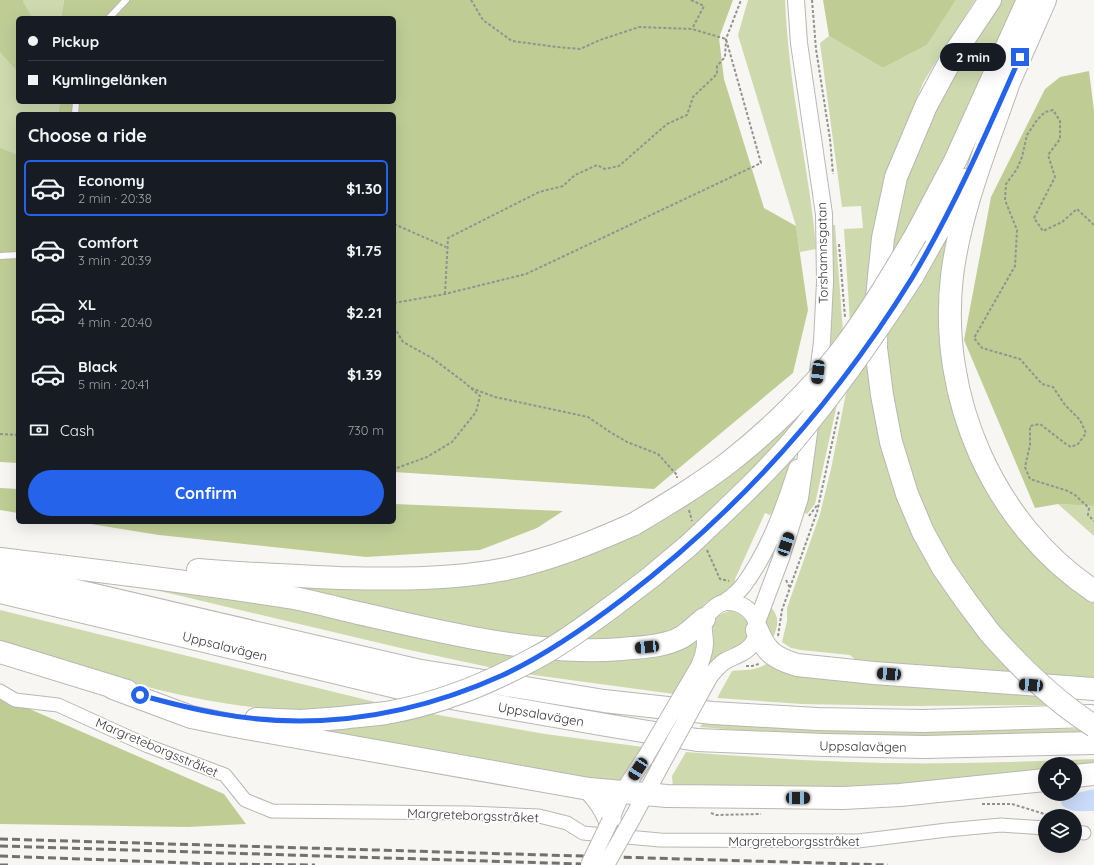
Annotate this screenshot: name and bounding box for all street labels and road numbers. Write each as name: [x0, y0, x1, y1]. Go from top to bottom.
street label: Torshamnsgatan: [813, 202, 831, 304]
street label: Uppsalavägen: [181, 628, 269, 664]
street label: Uppsalavägen: [497, 699, 585, 729]
street label: Margreteborgsstråket: [93, 714, 221, 780]
street label: Uppsalavägen: [819, 737, 907, 755]
street label: Margreteborgsstråket: [407, 805, 539, 825]
street label: Margreteborgsstråket: [728, 833, 860, 849]

